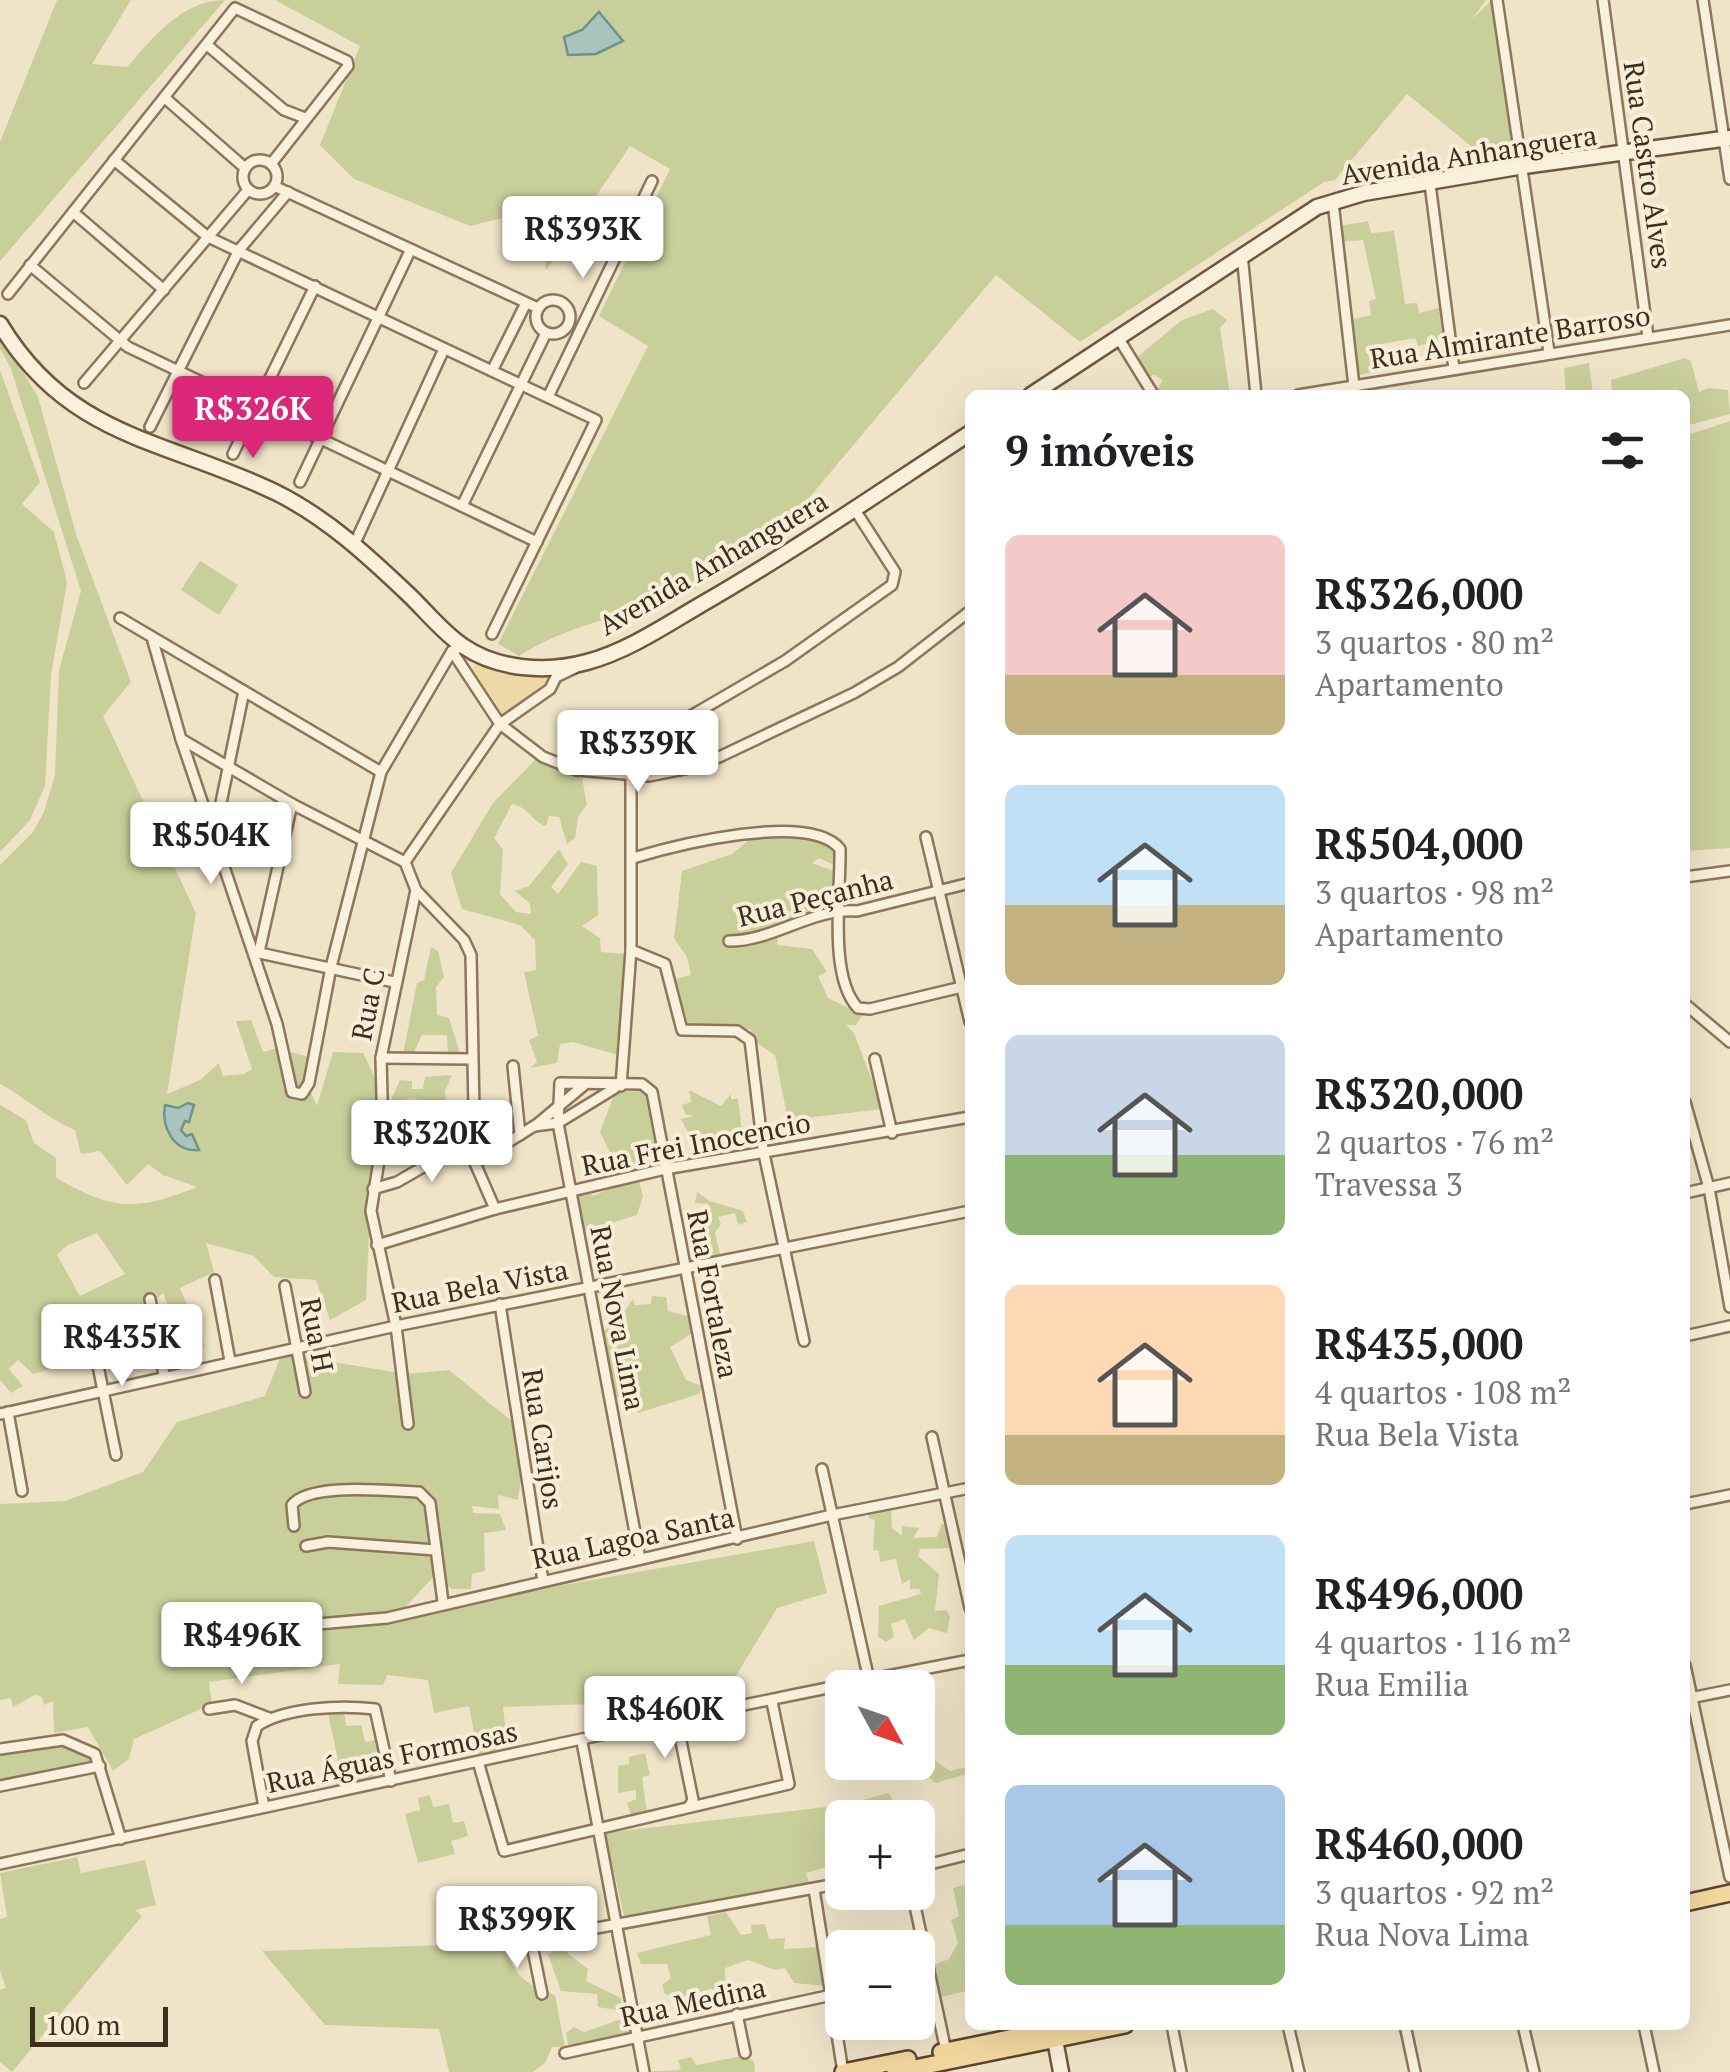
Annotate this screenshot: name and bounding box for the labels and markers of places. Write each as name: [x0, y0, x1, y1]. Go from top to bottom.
pin: R$393K: [502, 196, 664, 281]
pin: R$326K: [172, 376, 334, 461]
pin: R$339K: [557, 710, 719, 795]
pin: R$504K: [130, 802, 292, 887]
pin: R$320K: [351, 1100, 513, 1185]
pin: R$435K: [41, 1304, 203, 1389]
pin: R$496K: [161, 1602, 323, 1687]
pin: R$460K: [584, 1676, 746, 1761]
pin: R$399K: [436, 1886, 598, 1971]

